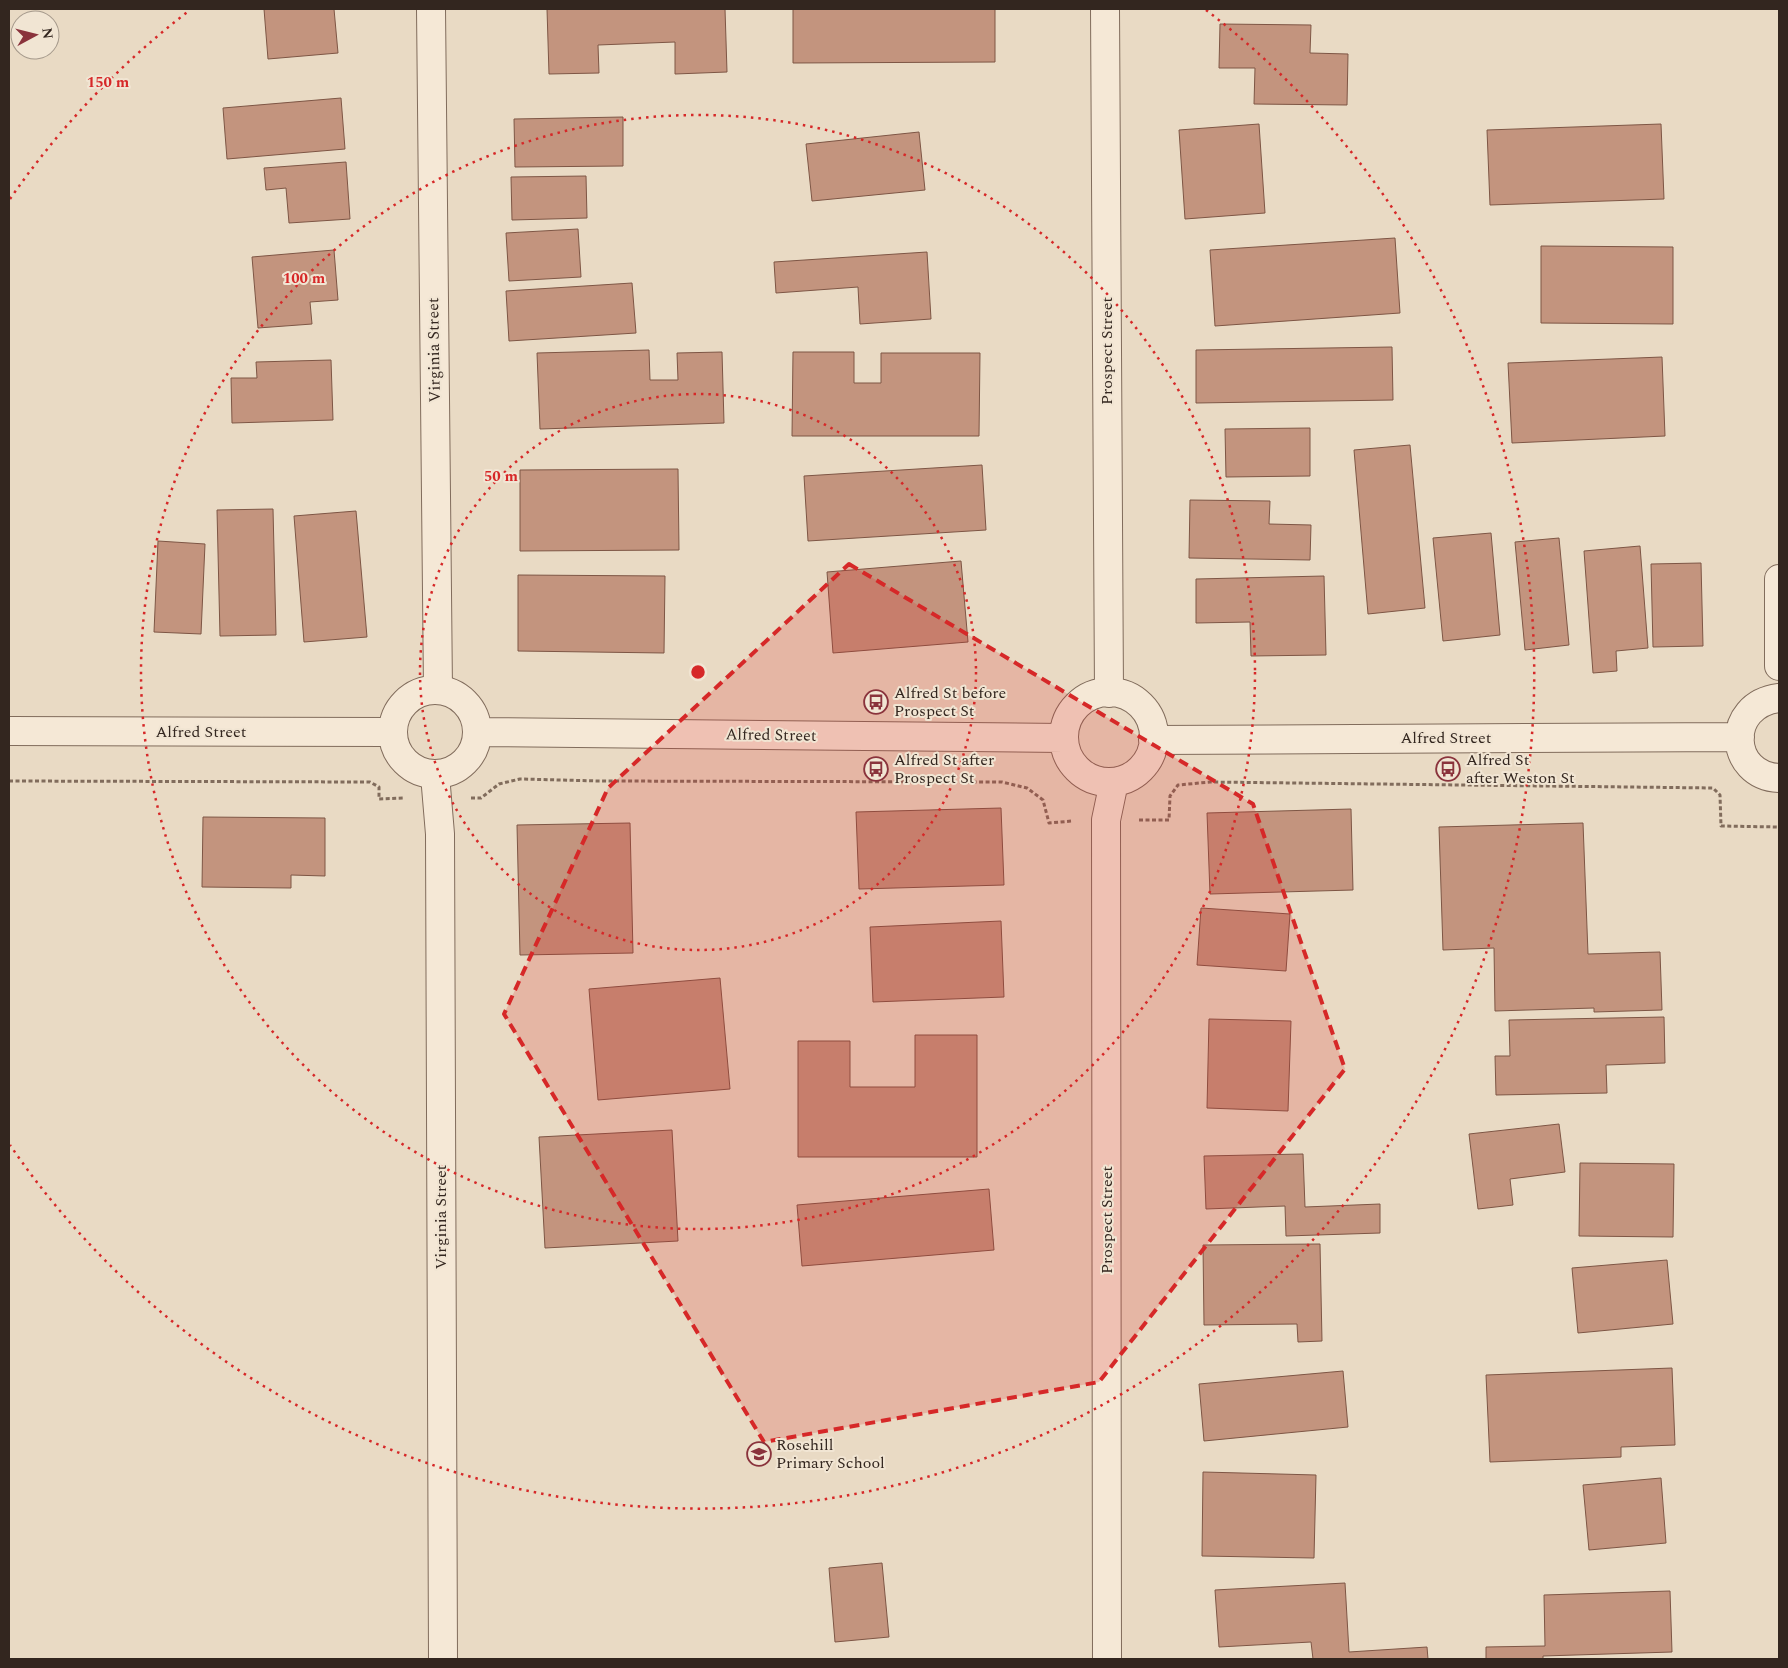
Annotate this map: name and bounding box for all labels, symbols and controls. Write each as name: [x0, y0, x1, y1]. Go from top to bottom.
north arrow: [10, 10, 60, 60]
text: N: [36, 27, 59, 40]
text: 150 m: [87, 71, 130, 94]
text: 100 m: [283, 267, 326, 290]
street label: Virginia Street: [421, 297, 447, 403]
street label: Prospect Street: [1095, 297, 1119, 405]
text: 50 m: [484, 465, 519, 488]
centre of rings: [689, 663, 707, 681]
place label: Alfred St before Prospect St: [894, 681, 1006, 723]
bus stop icon: Alfred St before Prospect St: [863, 689, 889, 715]
street label: Alfred Street: [155, 720, 247, 744]
street label: Alfred Street: [725, 722, 817, 748]
street label: Alfred Street: [1400, 726, 1492, 750]
place label: Alfred St after Prospect St: [894, 748, 994, 790]
place label: Alfred St after Weston St: [1466, 748, 1575, 790]
bus stop icon: Alfred St after Prospect St: [863, 756, 889, 782]
bus stop icon: Alfred St after Weston St: [1435, 756, 1461, 782]
street label: Virginia Street: [429, 1164, 453, 1270]
street label: Prospect Street: [1095, 1166, 1119, 1274]
place label: Rosehill Primary School: [776, 1433, 885, 1475]
school or university icon: Rosehill Primary School: [746, 1441, 772, 1467]

